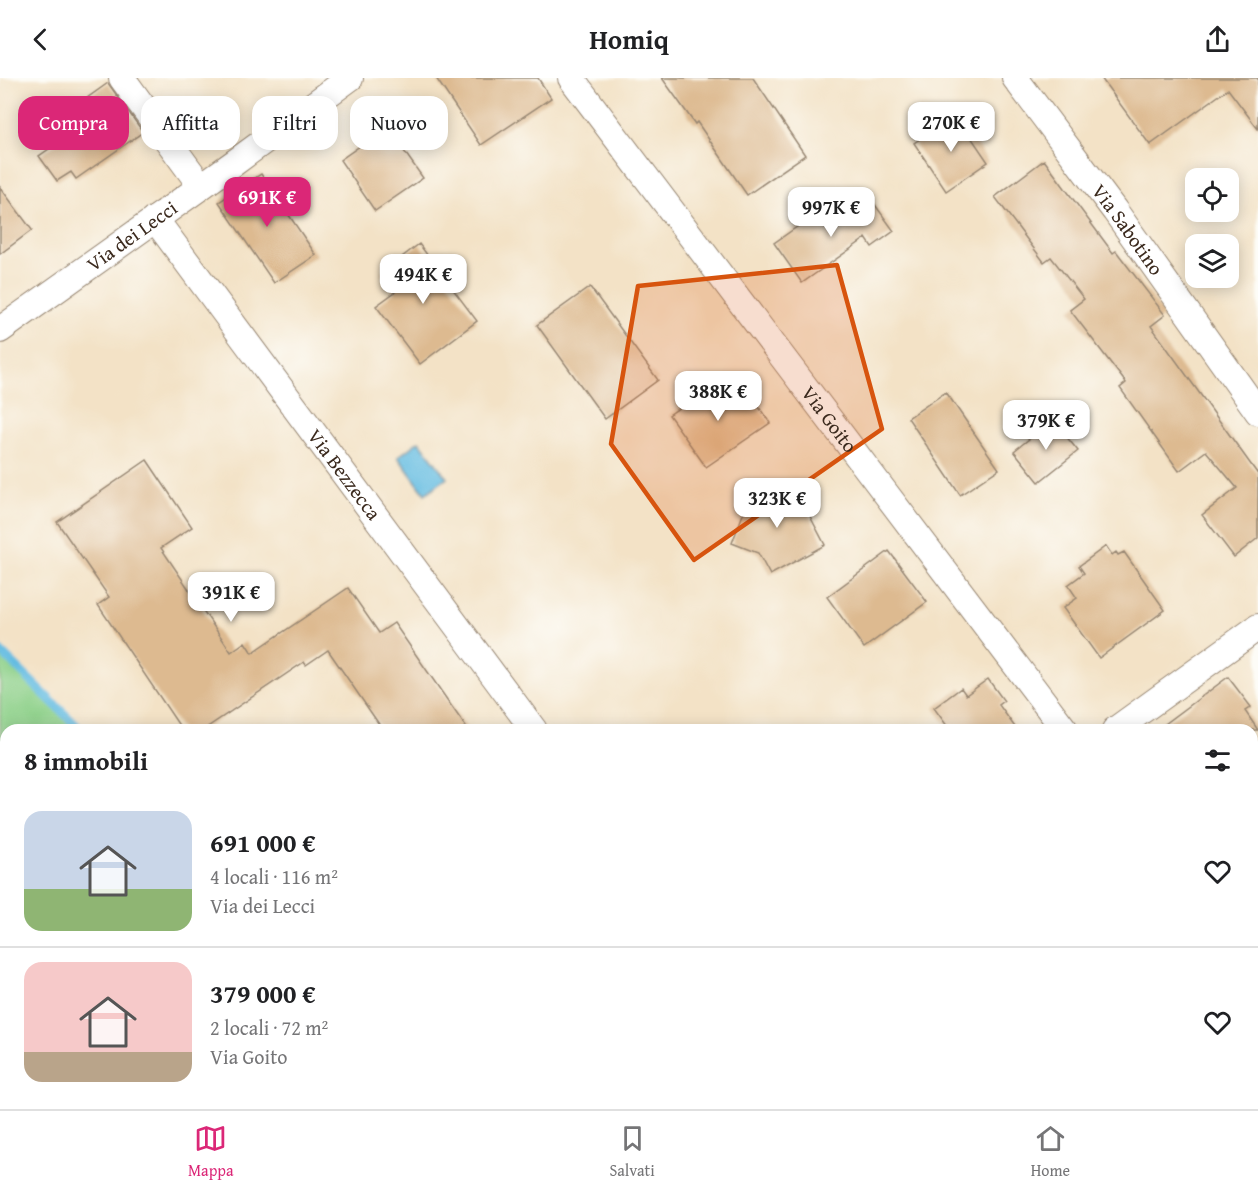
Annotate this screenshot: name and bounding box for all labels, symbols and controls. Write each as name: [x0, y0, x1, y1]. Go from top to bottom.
text: Homiq: [589, 19, 669, 59]
icon: back: [24, 23, 57, 56]
icon: share: [1201, 23, 1234, 56]
chip: Compra: [18, 96, 129, 150]
chip: Affitta: [141, 96, 240, 150]
chip: Filtri: [252, 96, 338, 150]
chip: Nuovo: [350, 96, 448, 150]
pin: 270K €: [902, 102, 1000, 153]
text: 270K €: [922, 107, 980, 136]
map controls: [1185, 168, 1239, 288]
button: locate: [1185, 168, 1239, 222]
pin: 691K €: [218, 177, 316, 228]
street label: Via Sabotino: [1085, 177, 1171, 281]
text: 691K €: [238, 182, 296, 211]
pin: 997K €: [782, 187, 880, 238]
text: 997K €: [802, 192, 860, 221]
street label: Via dei Lecci: [80, 193, 183, 278]
button: layers: [1185, 234, 1239, 288]
pin: 494K €: [374, 254, 472, 305]
text: 494K €: [394, 259, 452, 288]
pin: 388K €: [669, 371, 767, 422]
text: 388K €: [689, 376, 747, 405]
street label: Via Goito: [795, 379, 865, 458]
pin: 379K €: [997, 400, 1095, 451]
text: 379K €: [1017, 405, 1075, 434]
street label: Via Bezzecca: [301, 422, 389, 526]
pin: 323K €: [728, 478, 826, 529]
text: 323K €: [748, 483, 806, 512]
pin: 391K €: [182, 572, 280, 623]
text: 391K €: [202, 577, 260, 606]
text: 8 immobili: [24, 741, 148, 780]
icon: filters: [1201, 744, 1234, 777]
text: 691 000 €: [210, 823, 316, 862]
icon: home: [72, 835, 144, 907]
icon: heart: [1201, 855, 1234, 888]
text: 4 locali · 116 m²: [210, 862, 338, 891]
text: Via dei Lecci: [210, 891, 315, 920]
text: 379 000 €: [210, 974, 316, 1013]
icon: home: [72, 986, 144, 1058]
icon: heart: [1201, 1006, 1234, 1039]
text: 2 locali · 72 m²: [210, 1013, 328, 1042]
text: Via Goito: [210, 1042, 287, 1071]
tab: Mappa: [188, 1122, 234, 1182]
tab: Salvati: [609, 1122, 655, 1182]
tab: Home: [1031, 1122, 1070, 1182]

